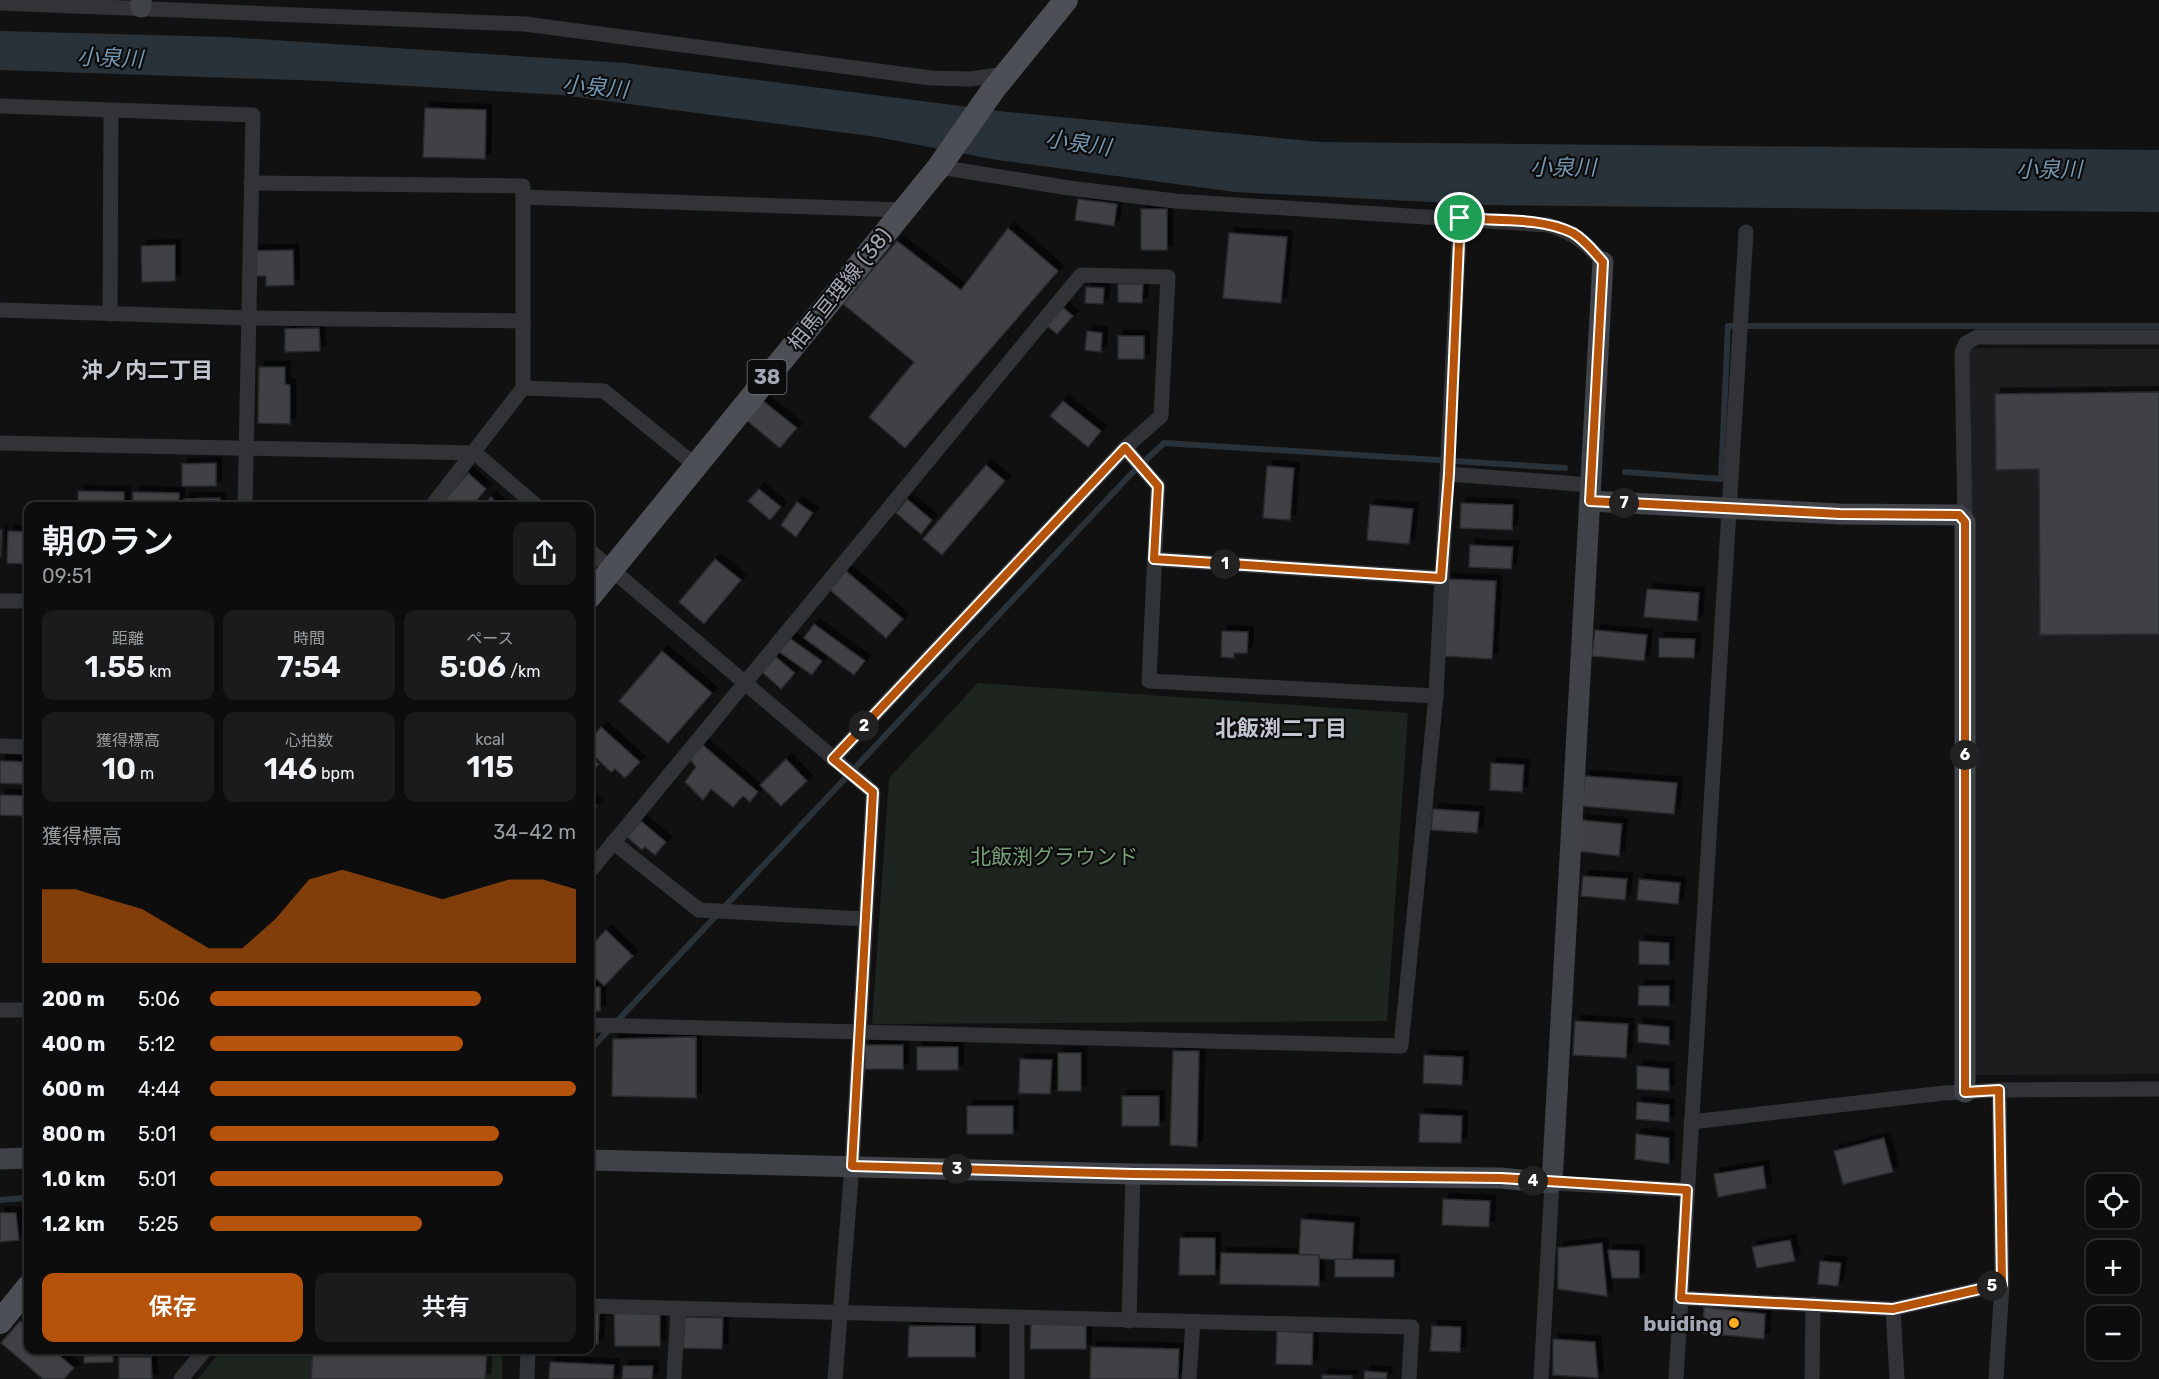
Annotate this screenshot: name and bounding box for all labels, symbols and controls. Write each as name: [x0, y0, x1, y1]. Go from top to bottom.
water label: 小泉川: [77, 43, 145, 73]
water label: 小泉川: [561, 71, 631, 103]
water label: 小泉川: [1043, 125, 1115, 161]
water label: 小泉川: [1530, 154, 1598, 181]
water label: 小泉川: [2016, 156, 2084, 183]
pin: [1434, 192, 1485, 243]
icon: arrive: [1443, 201, 1476, 234]
street label: 相馬亘理線 (38): [782, 223, 896, 355]
district label: 沖ノ内二丁目: [81, 357, 213, 384]
road number: 38: [748, 360, 786, 394]
pin: 7: [1609, 488, 1639, 518]
text: 7: [1619, 493, 1629, 512]
text: 朝のラン: [42, 522, 174, 561]
button: share: [513, 522, 576, 585]
pin: 1: [1210, 549, 1240, 579]
text: 1: [1221, 554, 1229, 573]
text: 09:51: [42, 564, 92, 588]
text: 距離: [112, 629, 144, 648]
text: 時間: [293, 629, 325, 648]
text: ペース: [466, 629, 514, 648]
text: 1.55: [85, 649, 145, 685]
text: 7:54: [277, 649, 341, 685]
text: 5:06: [440, 649, 506, 685]
text: km: [145, 662, 171, 681]
text: /km: [506, 662, 540, 681]
pin: 2: [849, 711, 879, 741]
district label: 北飯渕二丁目: [1215, 715, 1347, 742]
text: 2: [859, 716, 869, 735]
text: kcal: [475, 730, 505, 749]
text: 獲得標高: [96, 731, 160, 750]
text: 心拍数: [285, 731, 333, 750]
pin: 6: [1950, 740, 1980, 770]
text: 6: [1960, 745, 1970, 764]
text: 115: [466, 749, 514, 785]
text: 10: [102, 751, 136, 787]
text: 146: [264, 751, 317, 787]
text: m: [136, 764, 154, 783]
text: bpm: [317, 764, 354, 783]
text: 34–42 m: [493, 820, 576, 844]
text: 獲得標高: [42, 824, 122, 848]
park label: 北飯渕グラウンド: [970, 844, 1138, 869]
text: 200 m: [42, 987, 105, 1011]
text: 5:06: [138, 987, 180, 1011]
text: 400 m: [42, 1032, 105, 1056]
text: 5:12: [138, 1032, 175, 1056]
text: 600 m: [42, 1077, 105, 1101]
text: 4:44: [138, 1077, 180, 1101]
text: 800 m: [42, 1122, 105, 1146]
text: 5:01: [138, 1122, 176, 1146]
pin: 3: [942, 1154, 972, 1184]
text: 3: [952, 1159, 962, 1178]
pin: 4: [1518, 1166, 1548, 1196]
text: 1.0 km: [42, 1167, 105, 1191]
text: 5:01: [138, 1167, 176, 1191]
text: 4: [1528, 1171, 1538, 1190]
map controls: [2086, 1174, 2140, 1360]
button: locate: [2086, 1174, 2140, 1228]
text: 1.2 km: [42, 1212, 105, 1236]
text: 5:25: [138, 1212, 179, 1236]
button: +: [2086, 1240, 2140, 1294]
pin: 5: [1977, 1271, 2007, 1301]
button: 保存: [42, 1273, 303, 1342]
button: 共有: [315, 1273, 576, 1342]
text: 5: [1987, 1276, 1997, 1295]
button: −: [2086, 1306, 2140, 1360]
place label: buiding: [1643, 1311, 1722, 1336]
marker: buiding: [1727, 1316, 1741, 1330]

